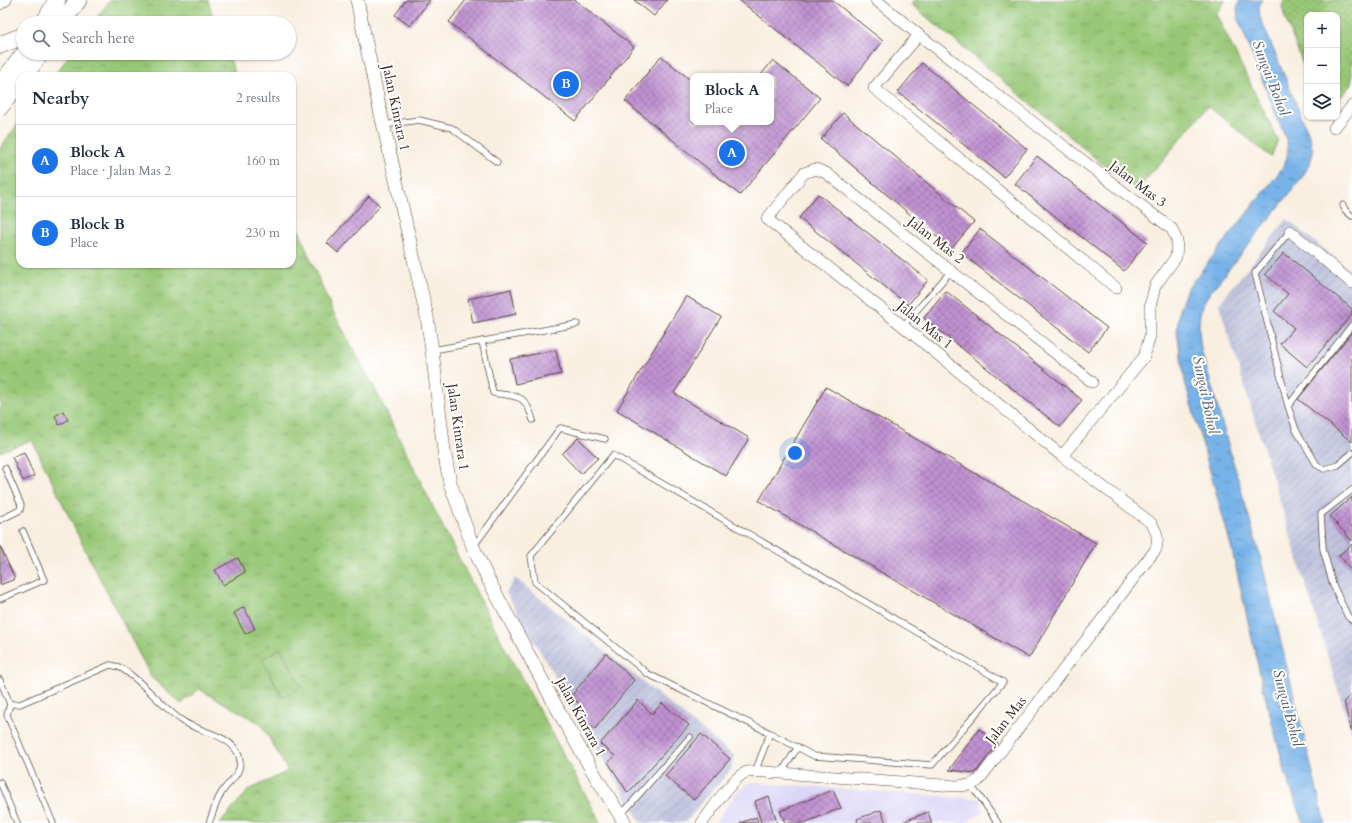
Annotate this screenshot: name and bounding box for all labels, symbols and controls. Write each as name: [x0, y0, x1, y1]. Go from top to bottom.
map controls: [1304, 12, 1340, 120]
button: +: [1304, 12, 1340, 48]
search box: [16, 16, 296, 60]
icon: search: [30, 27, 52, 49]
text: Search here: [62, 28, 135, 48]
water label: Sungai Bohol: [1247, 37, 1295, 119]
button: −: [1304, 48, 1340, 84]
street label: Jalan Kinrara 1: [377, 61, 414, 153]
pin: B: [553, 69, 579, 99]
popup: [690, 73, 774, 125]
text: Block A: [704, 80, 760, 100]
button: layers: [1304, 84, 1340, 120]
text: Nearby: [32, 87, 89, 110]
text: 2 results: [236, 89, 280, 107]
text: Place: [704, 100, 733, 118]
pin: A: [719, 138, 745, 168]
text: Block A: [70, 142, 125, 162]
text: A: [40, 152, 50, 170]
text: 160 m: [246, 152, 280, 170]
street label: Jalan Mas 3: [1104, 155, 1170, 212]
text: Place · Jalan Mas 2: [70, 162, 171, 180]
street label: Jalan Mas 2: [902, 211, 968, 268]
text: Block B: [70, 214, 125, 234]
text: B: [40, 224, 50, 242]
text: 230 m: [246, 224, 280, 242]
text: Place: [70, 234, 98, 252]
street label: Jalan Mas 1: [891, 295, 957, 353]
water label: Sungai Bohol: [1188, 354, 1224, 437]
street label: Jalan Kinrara 1: [442, 380, 474, 472]
your location: [785, 443, 805, 463]
water label: Sungai Bohol: [1268, 667, 1308, 750]
street label: Jalan Kinrara 1: [550, 672, 611, 760]
street label: Jalan Mas: [980, 692, 1031, 750]

